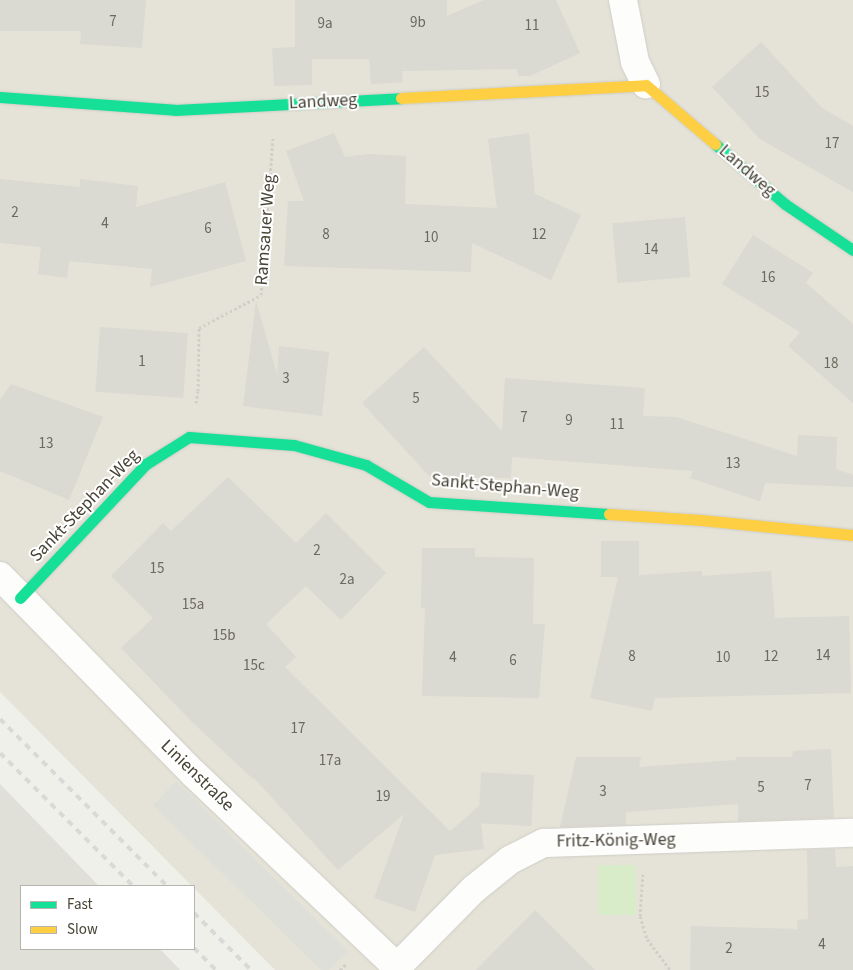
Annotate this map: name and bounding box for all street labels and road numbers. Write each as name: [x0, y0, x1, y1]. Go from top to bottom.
street label: Landweg: [288, 89, 358, 115]
street label: Landweg: [714, 140, 780, 202]
street label: Ramsauer Weg: [251, 174, 281, 286]
street label: Sankt-Stephan-Weg: [26, 445, 144, 567]
street label: Sankt-Stephan-Weg: [430, 470, 580, 504]
street label: Linienstraße: [156, 736, 238, 816]
street label: Fritz-König-Weg: [556, 829, 676, 853]

